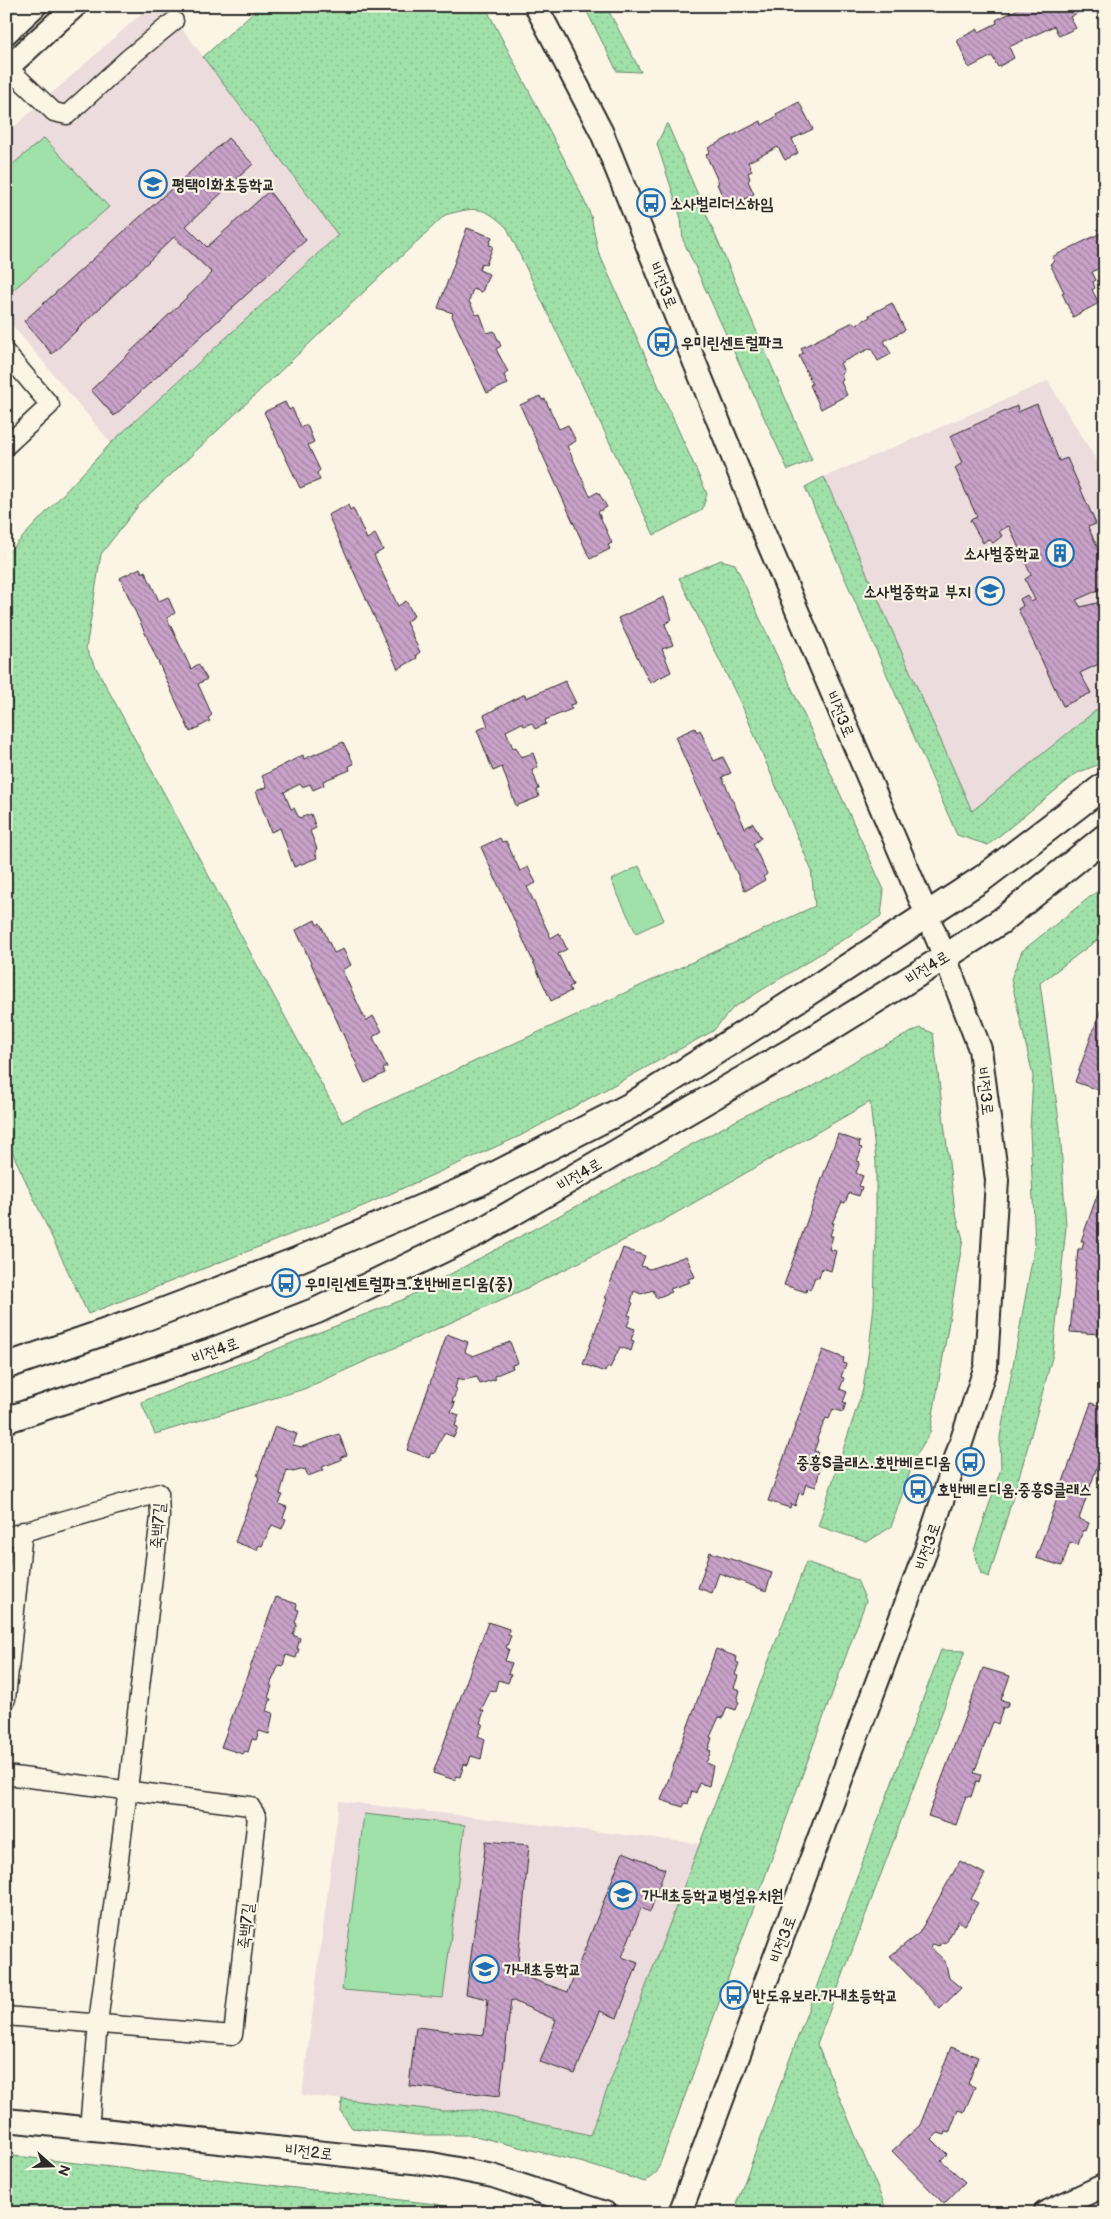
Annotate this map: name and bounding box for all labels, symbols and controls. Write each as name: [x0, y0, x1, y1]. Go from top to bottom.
school or university icon: 평택이화초등학교: [138, 169, 168, 199]
place label: 평택이화초등학교: [172, 176, 275, 195]
bus stop icon: 소사벌리더스하임: [636, 188, 666, 218]
place label: 소사벌리더스하임: [670, 195, 773, 214]
street label: 비전3로: [645, 260, 680, 312]
bus stop icon: 우미린센트럴파크: [647, 327, 677, 357]
place label: 우미린센트럴파크: [681, 334, 784, 353]
building icon: 소사벌중학교: [1045, 538, 1075, 568]
place label: 소사벌중학교: [964, 545, 1041, 564]
school or university icon: 소사벌중학교 부지: [975, 576, 1005, 606]
place label: 소사벌중학교 부지: [864, 583, 971, 602]
street label: 비전3로: [821, 689, 858, 741]
street label: 비전4로: [902, 947, 953, 989]
street label: 비전3로: [972, 1066, 997, 1116]
street label: 비전4로: [554, 1155, 605, 1196]
bus stop icon: 우미린센트럴파크.호반베르디움(중): [271, 1268, 301, 1298]
place label: 우미린센트럴파크.호반베르디움(중): [305, 1275, 513, 1294]
street label: 비전4로: [190, 1334, 241, 1369]
bus stop icon: 중흥S클래스.호반베르디움: [955, 1447, 985, 1477]
place label: 중흥S클래스.호반베르디움: [796, 1454, 951, 1473]
bus stop icon: 호반베르디움.중흥S클래스: [903, 1474, 933, 1504]
place label: 호반베르디움.중흥S클래스: [937, 1481, 1092, 1500]
street label: 죽백7길: [147, 1502, 170, 1550]
street label: 비전3로: [912, 1520, 945, 1572]
school or university icon: 가내초등학교병설유치원: [608, 1880, 638, 1910]
place label: 가내초등학교병설유치원: [642, 1887, 784, 1906]
street label: 죽백7길: [235, 1902, 258, 1950]
street label: 비전3로: [766, 1913, 801, 1966]
school or university icon: 가내초등학교: [470, 1954, 500, 1984]
place label: 가내초등학교: [504, 1961, 581, 1980]
bus stop icon: 반도유보라.가내초등학교: [719, 1980, 749, 2010]
place label: 반도유보라.가내초등학교: [753, 1987, 898, 2006]
street label: 비전2로: [284, 2141, 334, 2164]
north arrow: [28, 2142, 78, 2192]
text: N: [54, 2162, 74, 2178]

